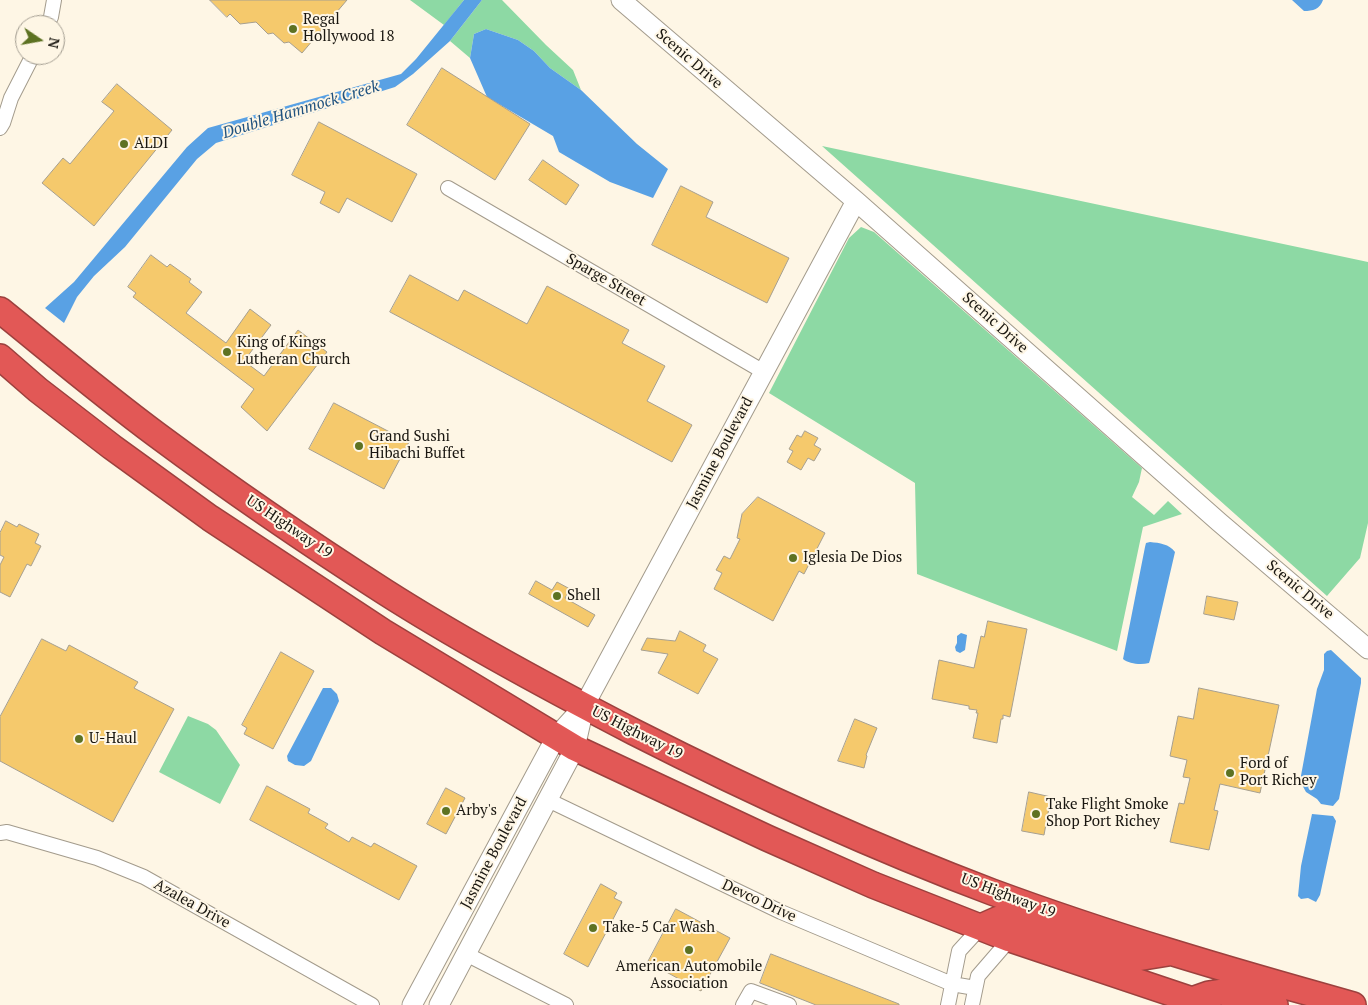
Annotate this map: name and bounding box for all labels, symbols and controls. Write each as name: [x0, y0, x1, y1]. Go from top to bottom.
place label: Regal Hollywood 18: [303, 11, 395, 46]
north arrow: [15, 15, 65, 65]
marker: Regal Hollywood 18: [287, 23, 299, 35]
street label: Scenic Drive: [652, 25, 726, 93]
text: N: [44, 36, 65, 50]
water label: Double Hammock Creek: [220, 77, 382, 143]
place label: ALDI: [134, 135, 168, 153]
marker: ALDI: [118, 138, 130, 150]
street label: Sparge Street: [563, 250, 649, 310]
street label: Scenic Drive: [958, 289, 1032, 357]
place label: King of Kings Lutheran Church: [237, 334, 350, 369]
marker: King of Kings Lutheran Church: [221, 346, 233, 358]
street label: Jasmine Boulevard: [683, 394, 757, 512]
place label: Grand Sushi Hibachi Buffet: [369, 428, 465, 463]
marker: Grand Sushi Hibachi Buffet: [353, 440, 365, 452]
street label: US Highway 19: [243, 492, 335, 562]
place label: Iglesia De Dios: [803, 549, 902, 567]
marker: Iglesia De Dios: [787, 552, 799, 564]
street label: Scenic Drive: [1263, 557, 1337, 623]
place label: Shell: [567, 587, 600, 605]
marker: Shell: [551, 590, 563, 602]
street label: US Highway 19: [589, 702, 685, 764]
place label: U-Haul: [89, 730, 137, 748]
marker: U-Haul: [73, 733, 85, 745]
place label: Ford of Port Richey: [1240, 755, 1316, 790]
marker: Ford of Port Richey: [1224, 767, 1236, 779]
street label: Jasmine Boulevard: [457, 794, 531, 912]
place label: Take Flight Smoke Shop Port Richey: [1046, 796, 1169, 831]
place label: Arby's: [456, 802, 497, 820]
marker: Arby's: [440, 805, 452, 817]
marker: Take Flight Smoke Shop Port Richey: [1030, 808, 1042, 820]
street label: US Highway 19: [958, 870, 1058, 922]
street label: Azalea Drive: [151, 876, 233, 932]
street label: Devco Drive: [719, 876, 799, 926]
place label: Take-5 Car Wash: [603, 919, 715, 937]
marker: Take-5 Car Wash: [587, 922, 599, 934]
marker: American Automobile Association: [683, 944, 695, 956]
place label: American Automobile Association: [616, 958, 762, 993]

